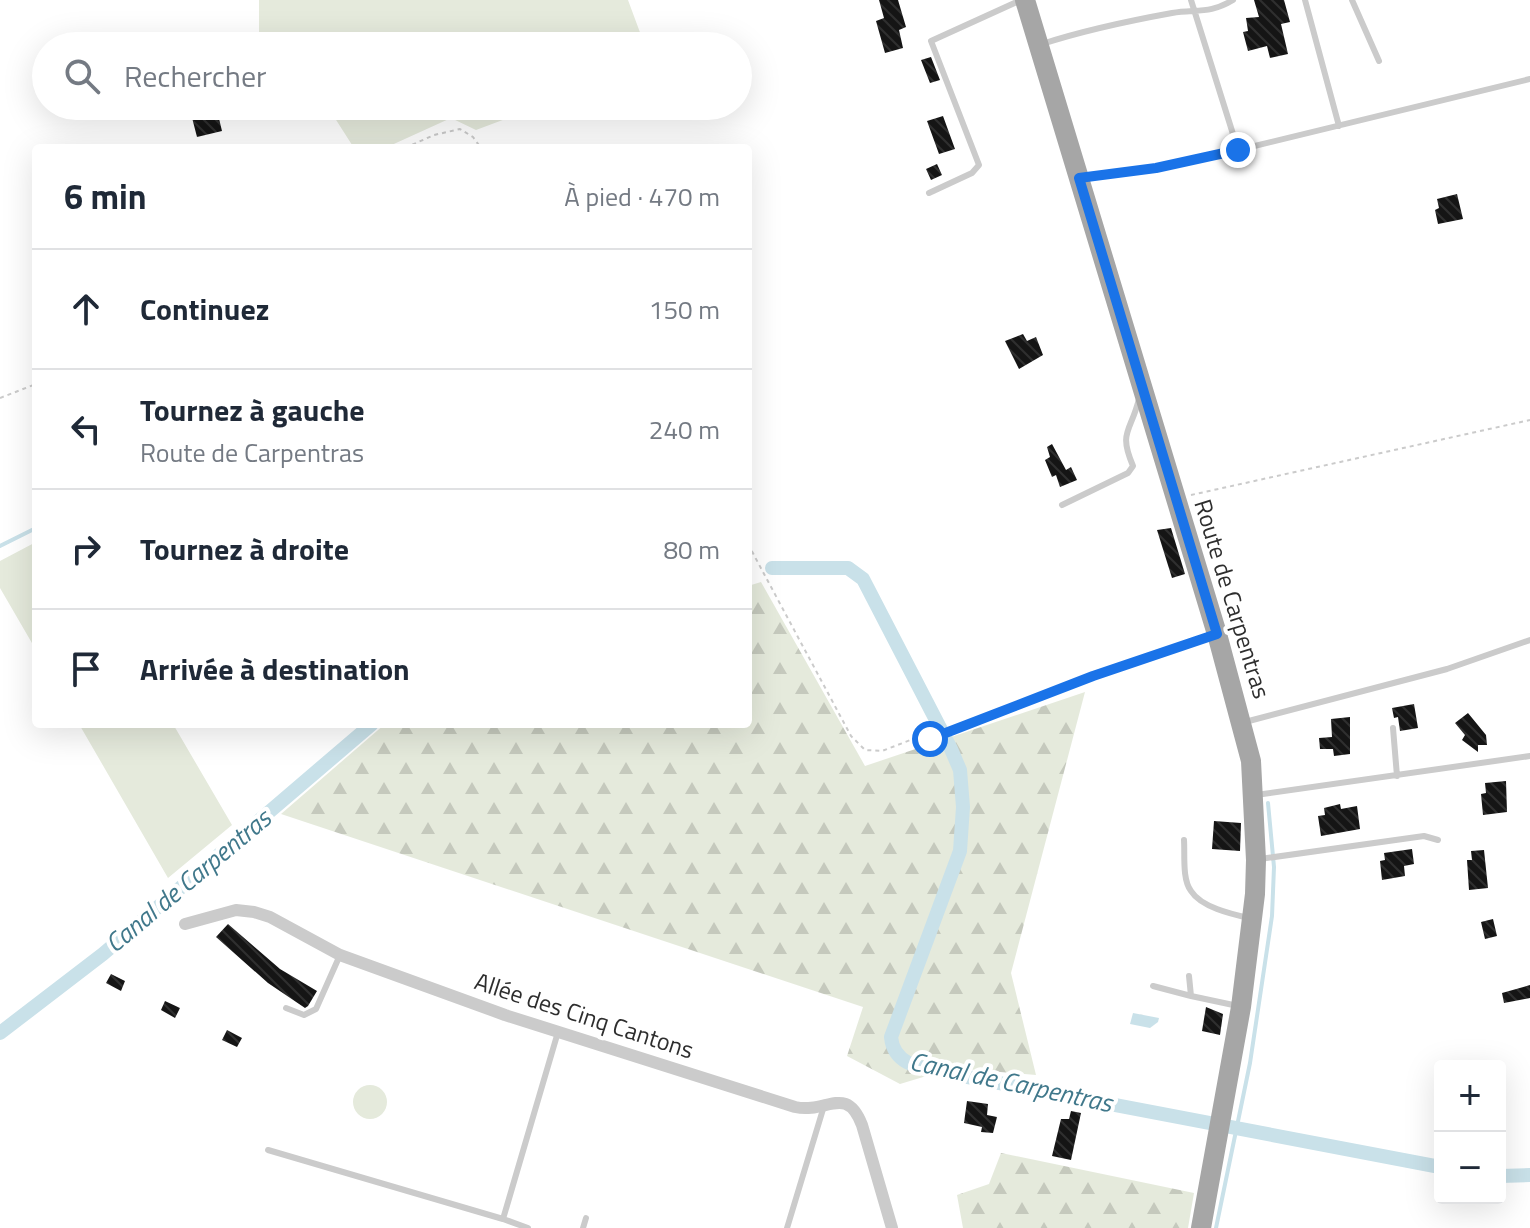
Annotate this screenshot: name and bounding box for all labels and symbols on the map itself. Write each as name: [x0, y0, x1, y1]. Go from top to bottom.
route end: [1220, 132, 1256, 168]
street label: Route de Carpentras: [1186, 495, 1280, 703]
route start: [912, 721, 948, 757]
water label: Canal de Carpentras: [96, 798, 281, 962]
street label: Allée des Cinq Cantons: [470, 963, 698, 1067]
water label: Canal de Carpentras: [906, 1041, 1118, 1122]

